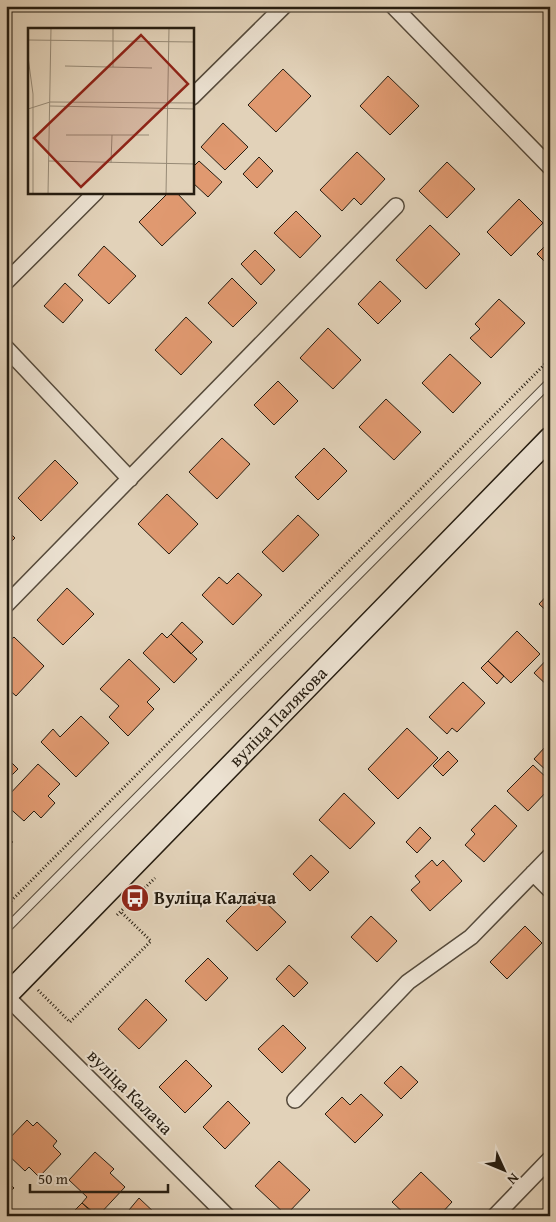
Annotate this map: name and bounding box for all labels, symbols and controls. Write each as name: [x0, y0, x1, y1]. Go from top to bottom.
inset map: [28, 28, 194, 194]
street label: вуліца Палякова: [223, 660, 334, 773]
bus stop icon: Вуліца Калача: [120, 883, 150, 913]
place label: Вуліца Калача: [154, 884, 277, 911]
street label: вуліца Калача: [81, 1043, 180, 1141]
north arrow: [478, 1144, 528, 1194]
scale bar: [30, 1162, 168, 1194]
text: 50 m: [38, 1168, 69, 1189]
text: N: [502, 1169, 524, 1190]

